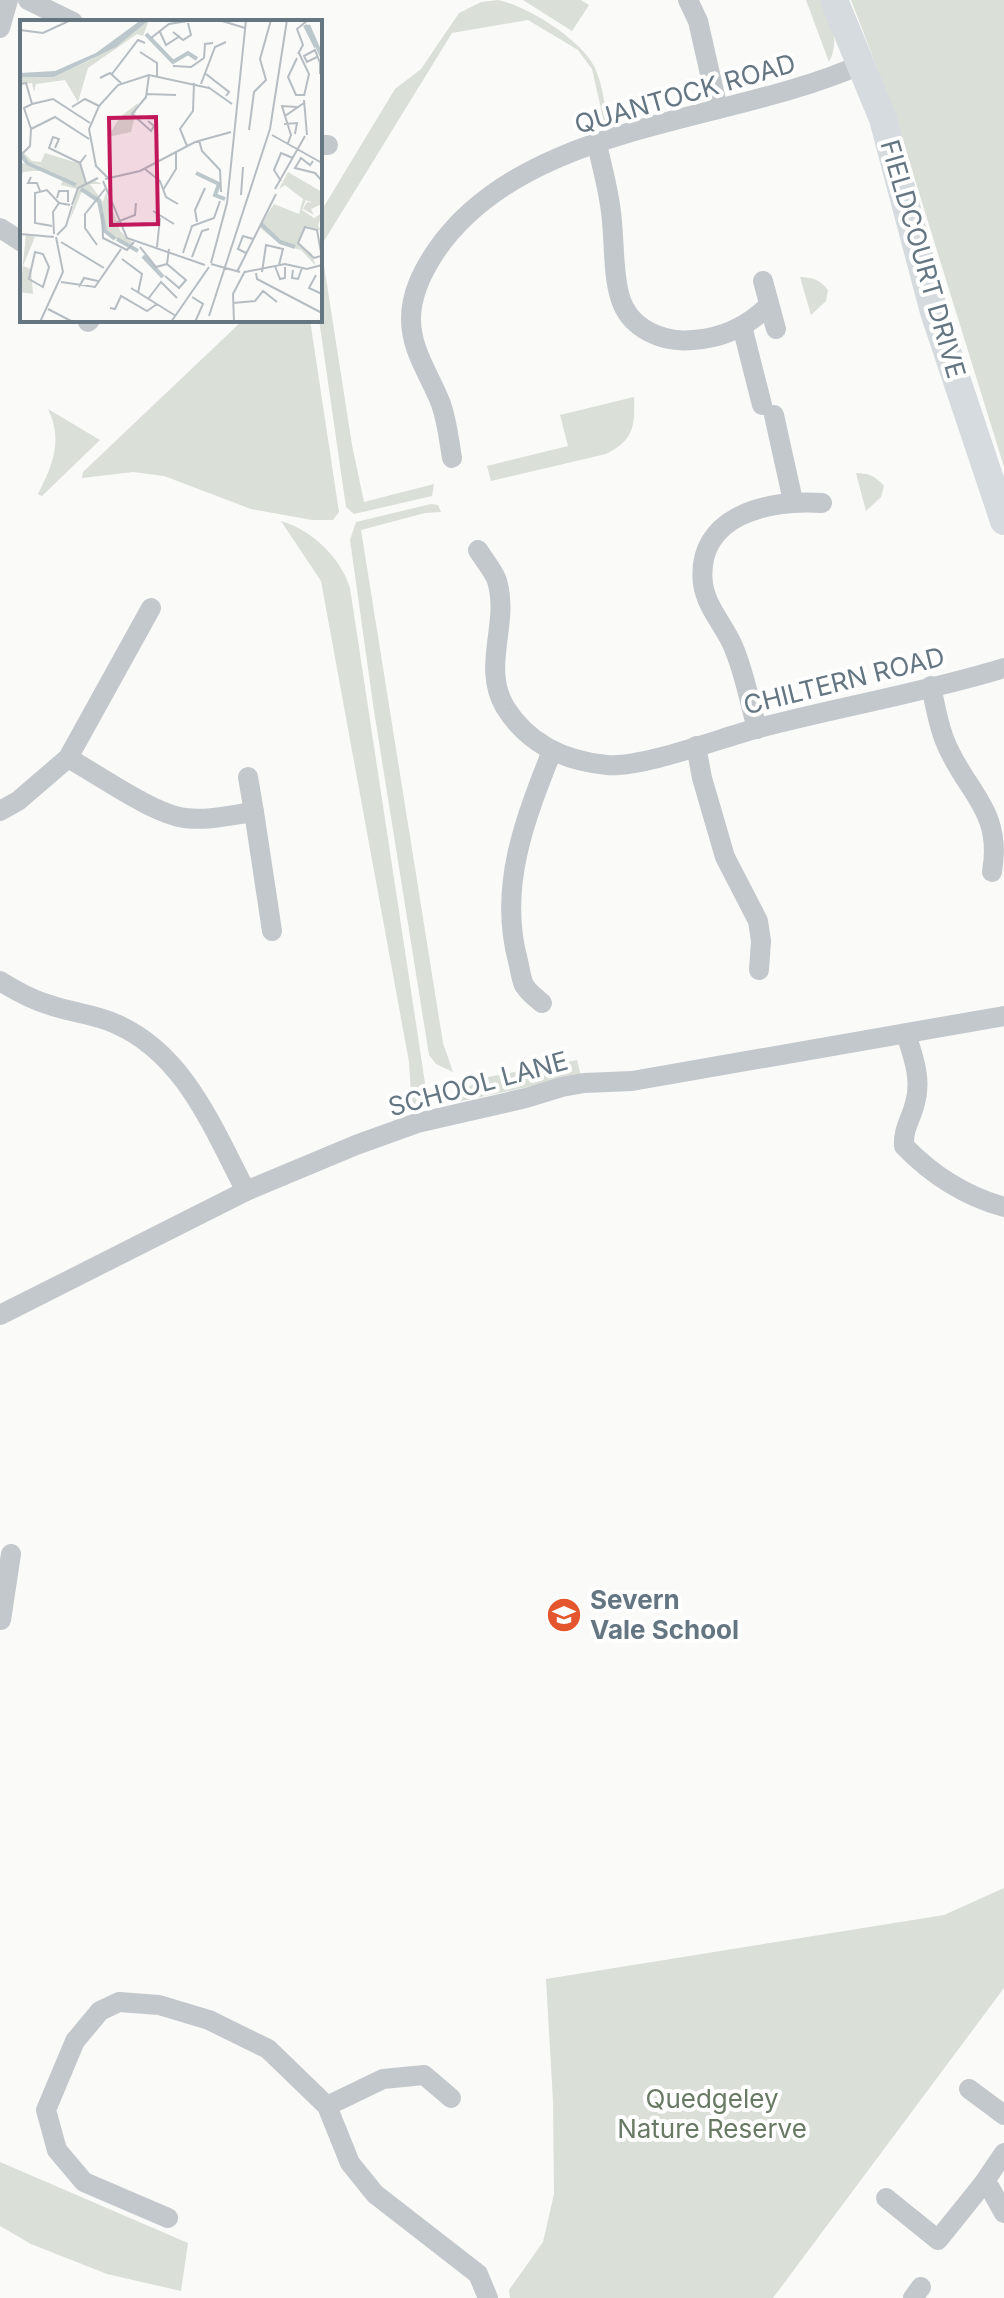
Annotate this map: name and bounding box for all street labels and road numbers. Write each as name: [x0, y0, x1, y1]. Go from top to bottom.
street label: QUANTOCK ROAD: [571, 47, 799, 140]
street label: FIELDCOURT DRIVE: [875, 136, 972, 382]
street label: CHILTERN ROAD: [740, 641, 948, 720]
street label: SCHOOL LANE: [385, 1045, 571, 1122]

